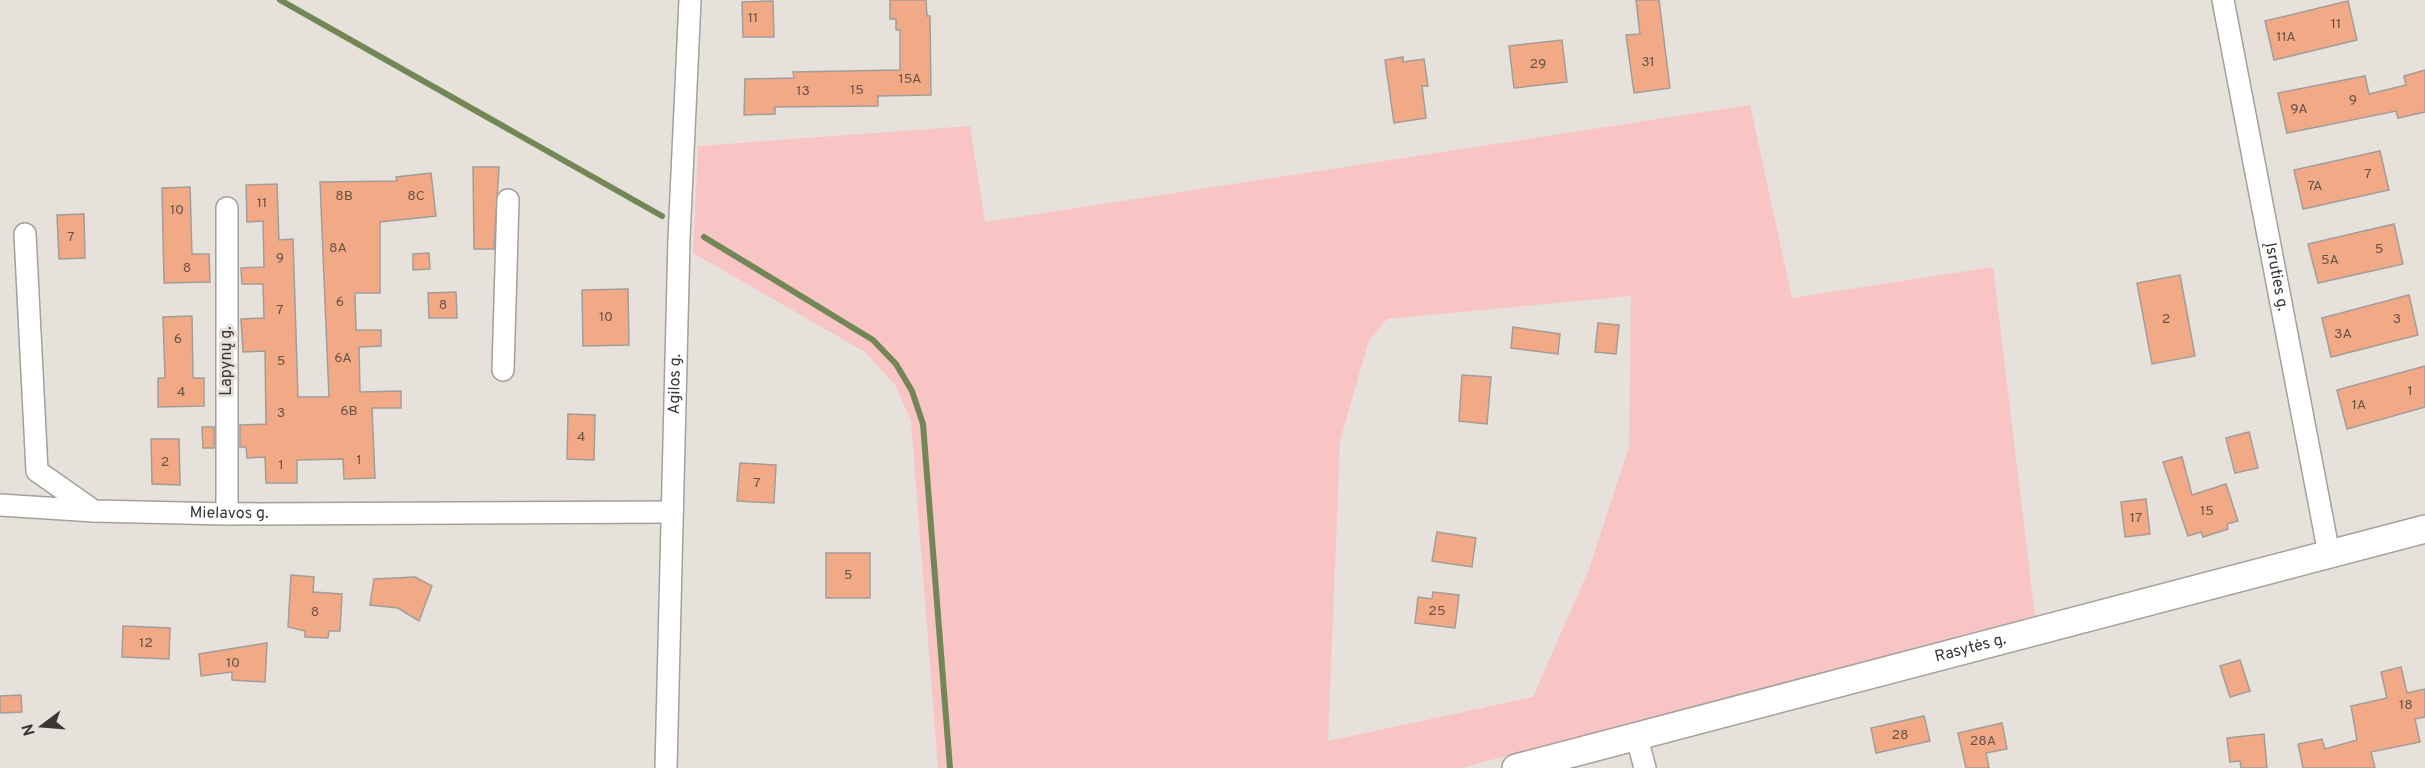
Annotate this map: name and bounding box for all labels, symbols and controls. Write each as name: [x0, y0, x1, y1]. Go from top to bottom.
house number: 11: [748, 10, 758, 27]
house number: 11: [2331, 16, 2341, 33]
house number: 11A: [2276, 29, 2296, 46]
house number: 31: [1641, 54, 1655, 71]
house number: 29: [1530, 56, 1546, 73]
house number: 15A: [898, 71, 922, 88]
house number: 15: [850, 82, 864, 99]
house number: 13: [796, 83, 810, 100]
house number: 9: [2349, 92, 2357, 109]
house number: 9A: [2290, 101, 2308, 118]
house number: 7: [2364, 166, 2372, 183]
house number: 7A: [2307, 178, 2323, 195]
house number: 8B: [335, 188, 353, 205]
house number: 8C: [407, 188, 425, 205]
house number: 11: [257, 195, 267, 212]
house number: 10: [170, 202, 184, 219]
house number: 7: [67, 229, 75, 246]
house number: 8A: [329, 240, 347, 257]
street label: Įsruties g.: [2260, 240, 2292, 313]
house number: 5: [2375, 241, 2383, 258]
house number: 9: [276, 250, 284, 267]
house number: 5A: [2321, 252, 2339, 269]
house number: 8: [183, 260, 191, 277]
house number: 6: [336, 294, 344, 311]
house number: 8: [439, 297, 447, 314]
house number: 7: [276, 302, 284, 319]
house number: 10: [599, 309, 613, 326]
house number: 2: [2162, 311, 2170, 328]
house number: 3: [2393, 311, 2401, 328]
street label: Lapynų g.: [217, 326, 237, 396]
house number: 3A: [2334, 326, 2352, 343]
house number: 6: [174, 331, 182, 348]
house number: 6A: [334, 350, 352, 367]
house number: 5: [277, 353, 285, 370]
street label: Agilos g.: [665, 354, 686, 415]
house number: 1: [2407, 383, 2413, 400]
house number: 4: [177, 384, 185, 401]
house number: 1A: [2352, 397, 2366, 414]
house number: 6B: [340, 403, 358, 420]
house number: 3: [277, 405, 285, 422]
house number: 4: [577, 429, 585, 446]
house number: 1: [356, 452, 362, 469]
house number: 2: [161, 454, 169, 471]
house number: 1: [278, 457, 284, 474]
house number: 7: [753, 475, 761, 492]
street label: Mielavos g.: [189, 503, 269, 524]
house number: 15: [2200, 503, 2214, 520]
house number: 17: [2130, 510, 2142, 527]
house number: 5: [844, 567, 852, 584]
house number: 25: [1428, 603, 1446, 620]
house number: 8: [311, 604, 319, 621]
street label: Rasytės g.: [1933, 630, 2008, 667]
house number: 12: [139, 635, 153, 652]
house number: 10: [226, 655, 240, 672]
north arrow: [12, 696, 72, 756]
house number: 18: [2399, 697, 2413, 714]
text: N: [18, 721, 41, 738]
house number: 28: [1891, 727, 1909, 744]
house number: 28A: [1970, 733, 1996, 750]

